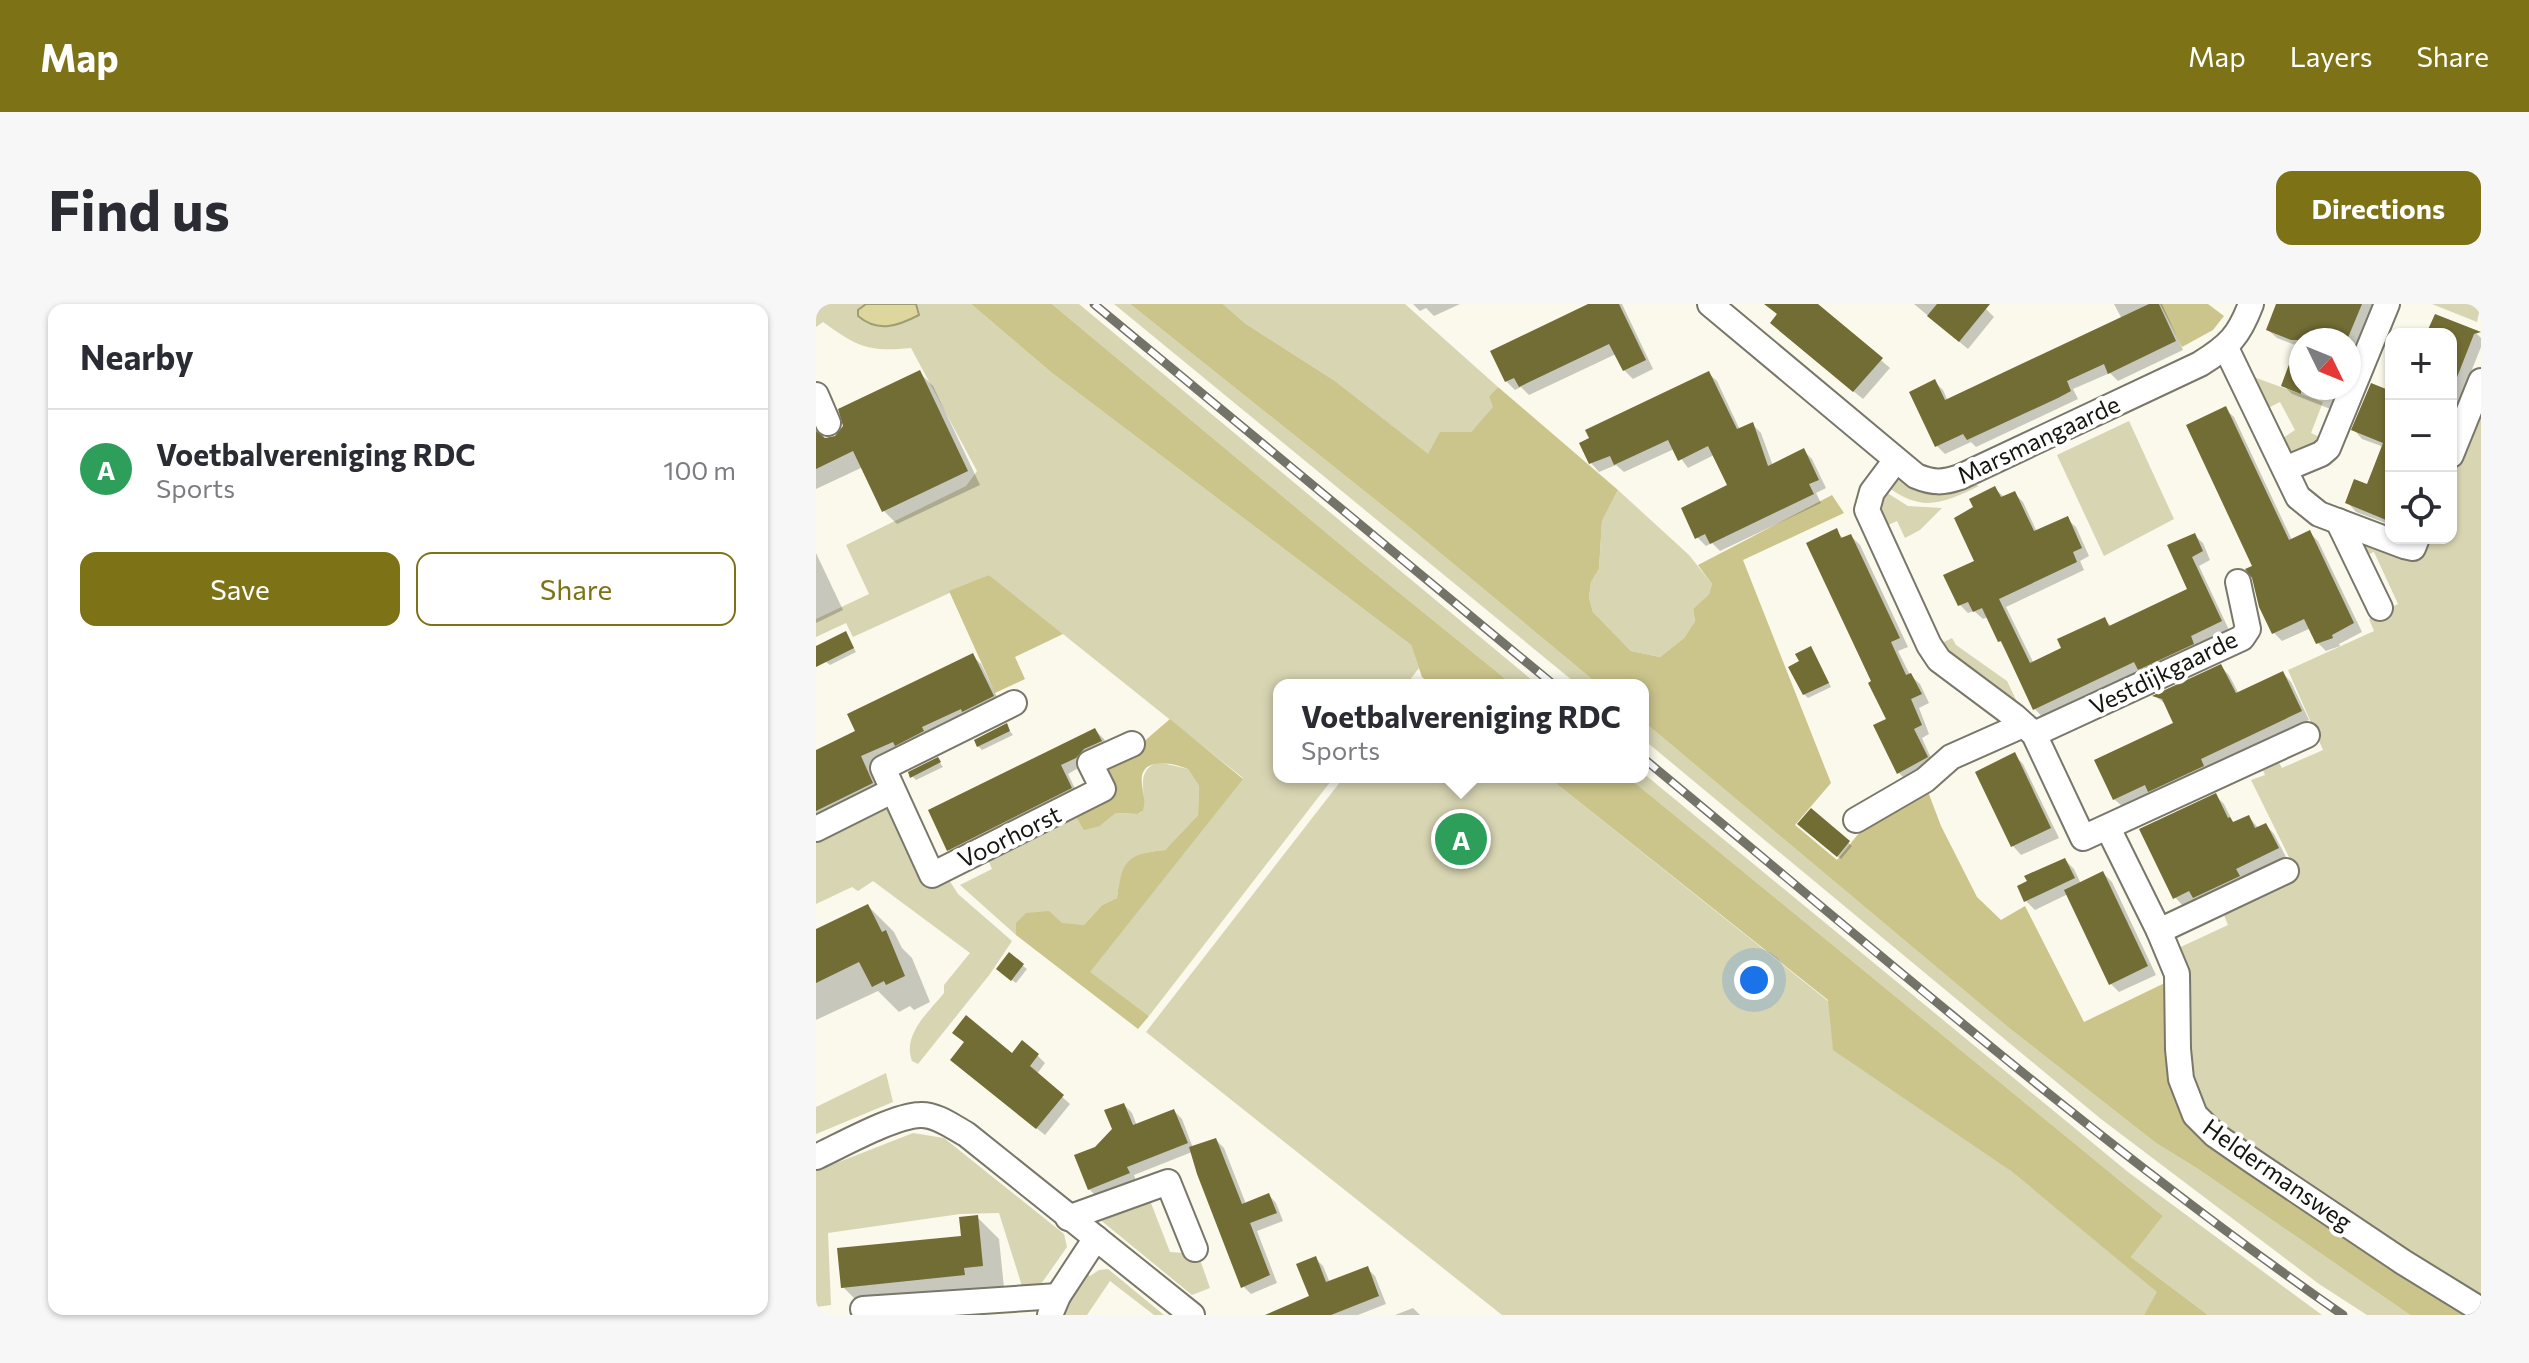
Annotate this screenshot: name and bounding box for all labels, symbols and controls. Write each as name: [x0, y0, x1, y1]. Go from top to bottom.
text: Map: [40, 33, 119, 80]
text: Map: [2188, 39, 2246, 73]
text: Layers: [2290, 39, 2372, 73]
text: Share: [2416, 39, 2489, 73]
button: Directions: [2276, 171, 2481, 245]
text: Find us: [48, 174, 230, 243]
north arrow: [2289, 328, 2361, 400]
map controls: [2385, 328, 2457, 544]
button: +: [2385, 328, 2457, 400]
text: Nearby: [80, 335, 194, 377]
street label: Marsmangaarde: [1952, 389, 2124, 489]
button: −: [2385, 400, 2457, 472]
text: Voetbalvereniging RDC: [156, 435, 476, 472]
text: A: [97, 454, 115, 485]
text: 100 m: [663, 454, 736, 485]
text: Sports: [156, 472, 235, 503]
button: locate: [2385, 472, 2457, 544]
button: Save: [80, 552, 400, 626]
button: Share: [416, 552, 736, 626]
street label: Vestdijkgaarde: [2084, 624, 2242, 720]
popup: [1273, 679, 1649, 783]
text: Voetbalvereniging RDC: [1301, 697, 1621, 734]
text: Sports: [1301, 734, 1380, 765]
street label: Voorhorst: [953, 799, 1065, 873]
pin: A: [1435, 809, 1487, 869]
your location: [1734, 960, 1774, 1000]
street label: Heldermansweg: [2198, 1112, 2358, 1236]

